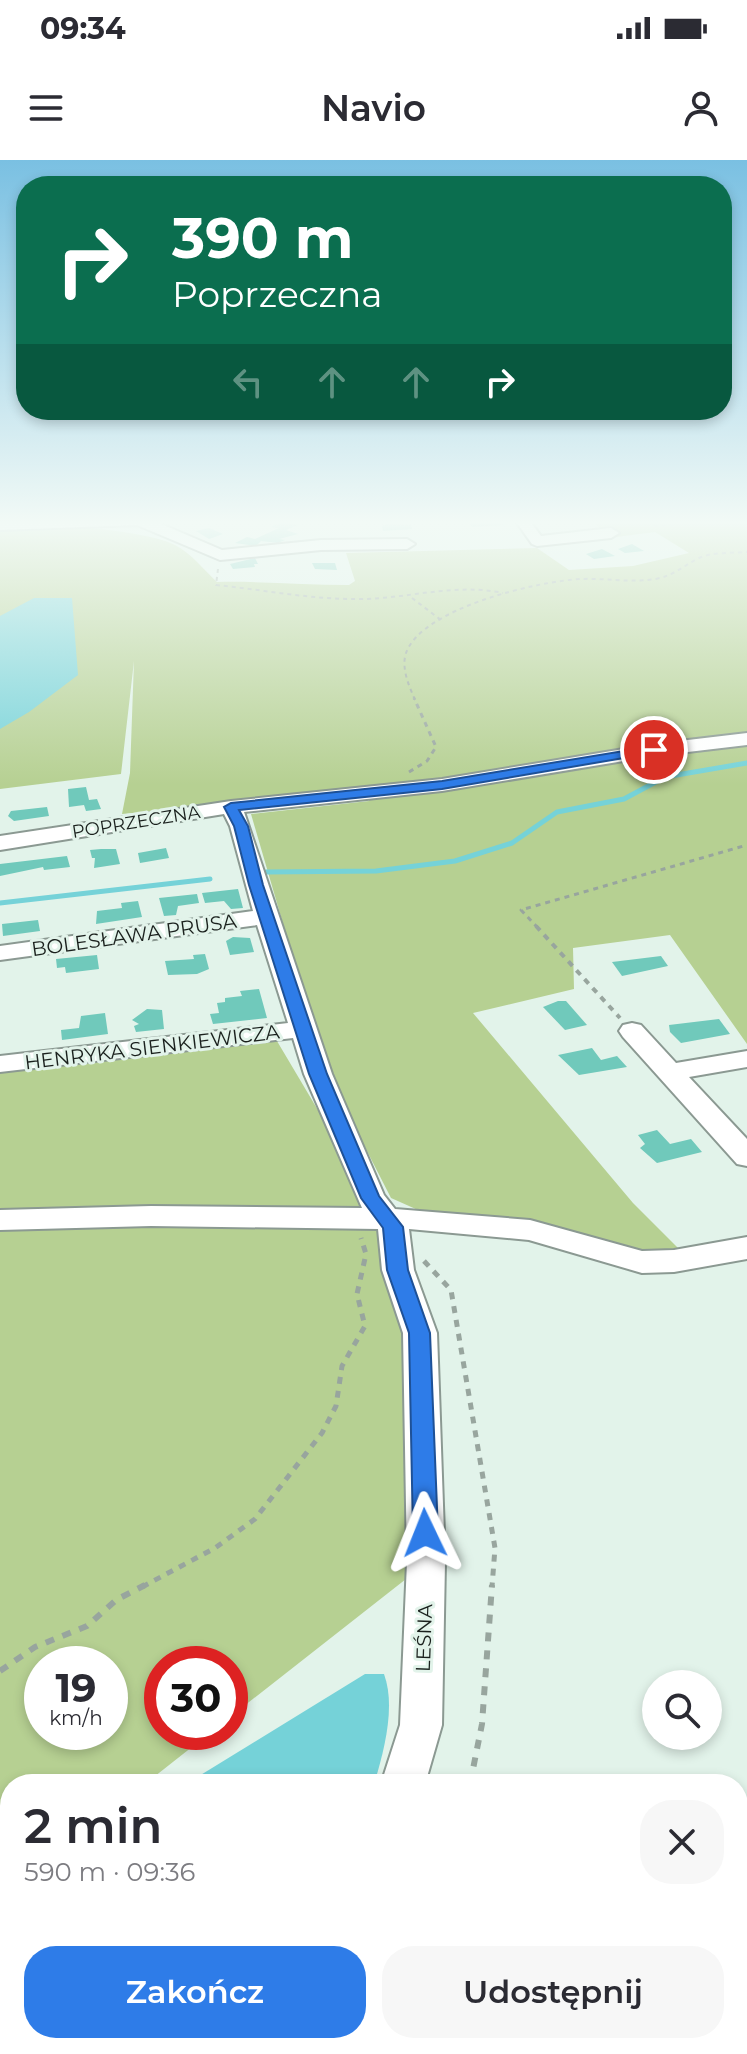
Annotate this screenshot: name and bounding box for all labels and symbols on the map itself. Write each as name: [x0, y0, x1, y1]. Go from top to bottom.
pin: [620, 716, 688, 784]
street label: POPRZECZNA: [70, 801, 202, 843]
street label: BOLESŁAWA PRUSA: [30, 909, 239, 961]
street label: HENRYKA SIENKIEWICZA: [23, 1019, 282, 1075]
position arrow: [383, 1491, 467, 1575]
street label: LEŚNA: [411, 1603, 437, 1672]
speed limit sign: 30: [144, 1646, 248, 1750]

